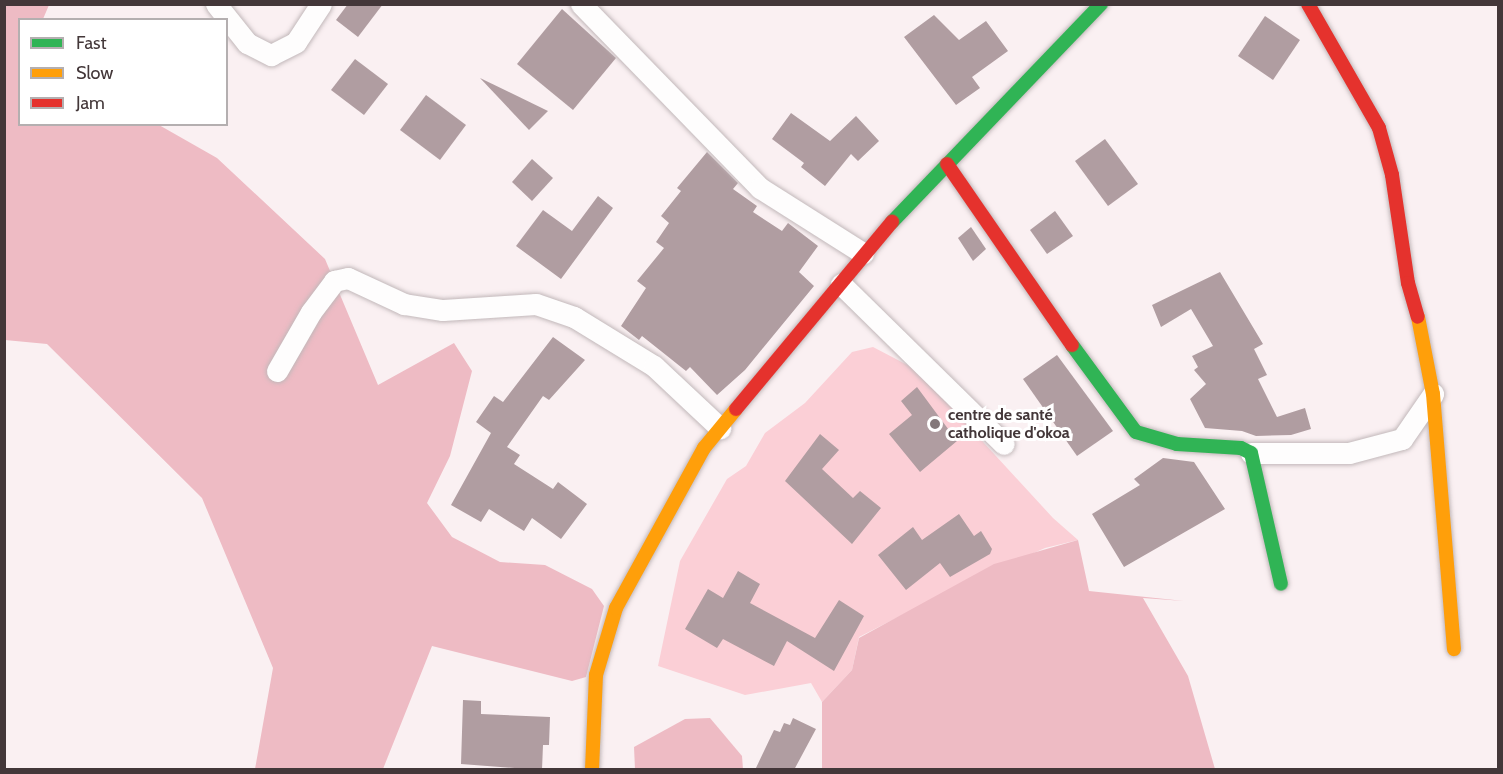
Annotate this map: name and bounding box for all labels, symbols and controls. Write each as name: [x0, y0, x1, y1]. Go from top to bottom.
legend: [18, 18, 228, 126]
text: Fast: [76, 32, 107, 54]
text: Slow: [76, 62, 113, 84]
text: Jam: [76, 92, 105, 114]
place label: centre de santé catholique d'okoa: [948, 405, 1070, 443]
marker: centre de santé catholique d'okoa: [926, 415, 944, 433]

